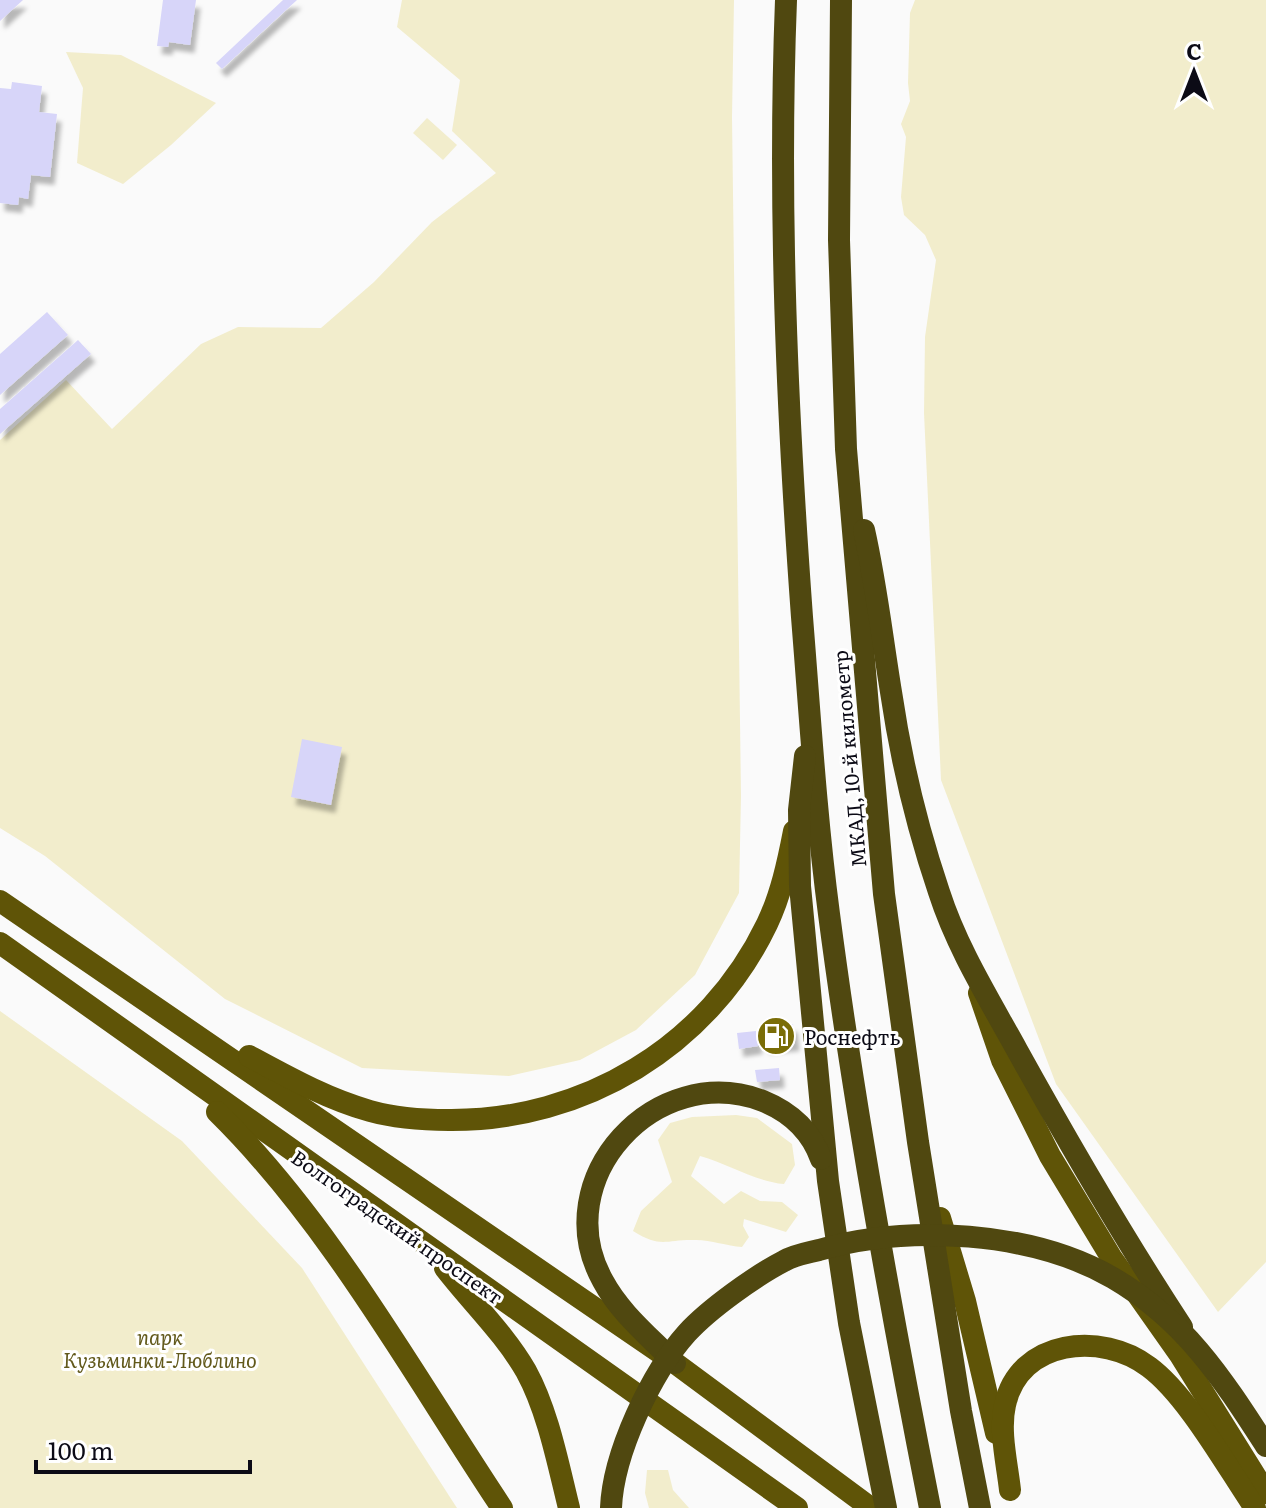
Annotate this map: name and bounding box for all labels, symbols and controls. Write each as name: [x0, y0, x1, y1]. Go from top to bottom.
north arrow: [1154, 32, 1234, 112]
text: С: [1186, 34, 1202, 67]
street label: МКАД, 10-й километр: [824, 649, 872, 869]
fuel station icon: Роснефть: [755, 1015, 797, 1057]
place label: Роснефть: [804, 1021, 900, 1051]
street label: Волгоградский проспект: [286, 1141, 510, 1311]
park label: парк Кузьминки-Люблино: [63, 1321, 257, 1374]
scale bar: [36, 1424, 250, 1474]
text: 100 m: [48, 1432, 114, 1467]

